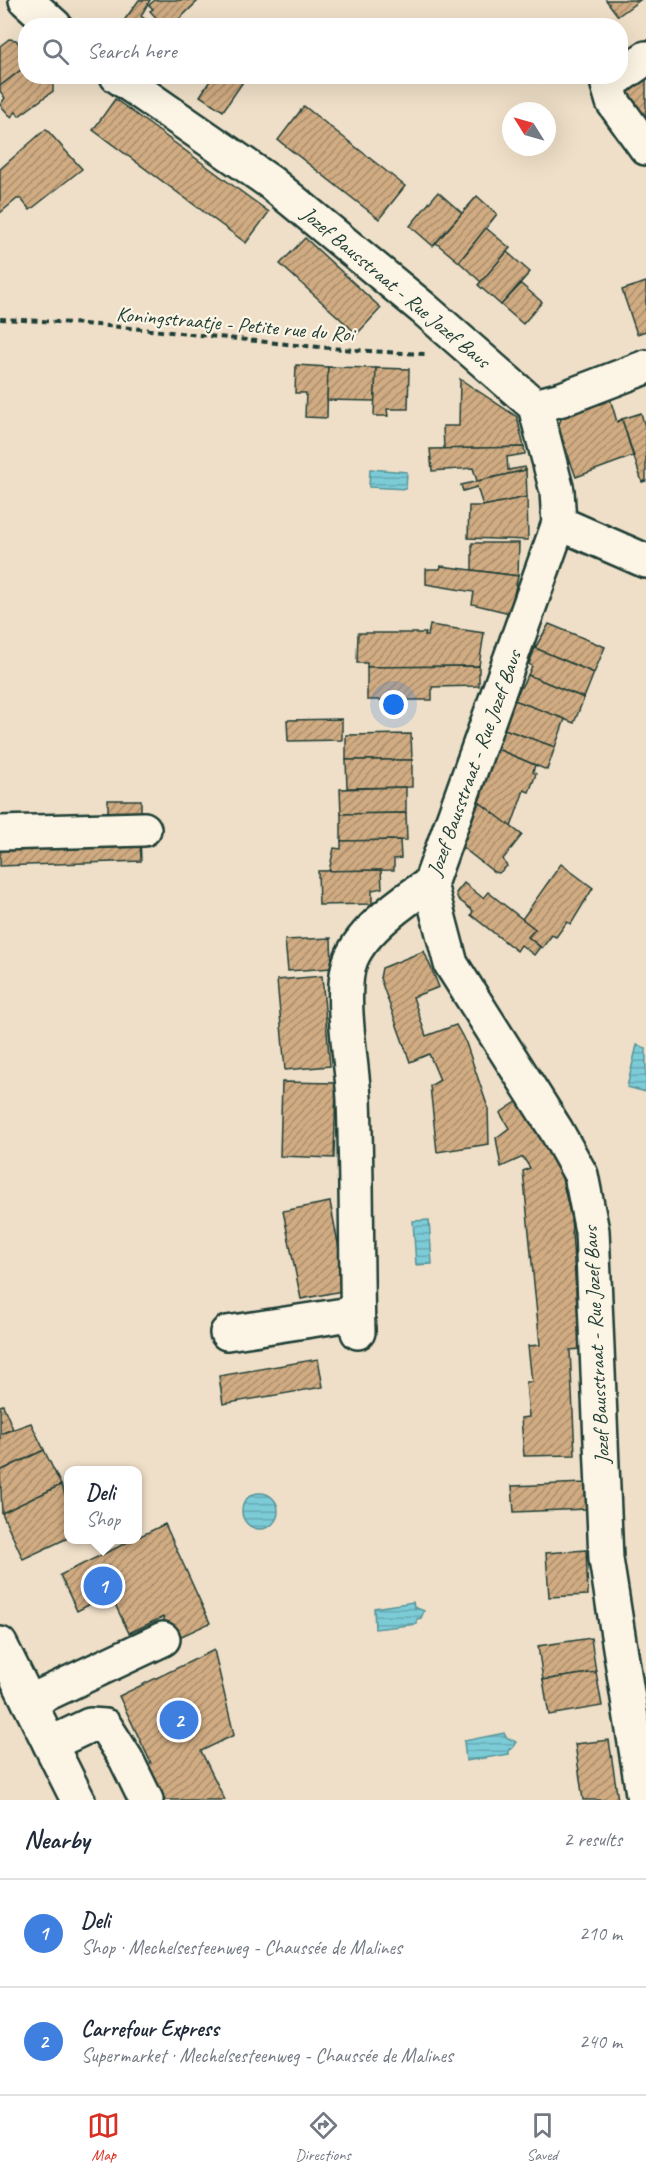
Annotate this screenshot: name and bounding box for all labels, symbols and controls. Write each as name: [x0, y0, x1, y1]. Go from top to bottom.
search box: [18, 18, 628, 84]
icon: search: [39, 35, 72, 68]
text: Search here: [87, 37, 177, 65]
north arrow: [502, 102, 556, 156]
street label: Jozef Bausstraat - Rue Jozef Baus: [296, 200, 497, 375]
street label: Koningstraatje - Petite rue du Roi: [115, 301, 358, 348]
street label: Jozef Bausstraat - Rue Jozef Baus: [421, 645, 528, 880]
your location: [379, 690, 408, 719]
street label: Jozef Bausstraat - Rue Jozef Baus: [577, 1224, 615, 1466]
popup: [64, 1466, 142, 1544]
text: Deli: [86, 1479, 115, 1507]
text: Shop: [86, 1507, 120, 1532]
pin: 1: [84, 1564, 122, 1608]
pin: 2: [160, 1698, 198, 1742]
text: Nearby: [24, 1823, 89, 1856]
text: 2 results: [563, 1827, 622, 1852]
text: Deli: [81, 1907, 110, 1935]
text: 1: [39, 1921, 48, 1946]
text: 210 m: [579, 1921, 622, 1946]
text: Shop · Mechelsesteenweg - Chaussée de Malines: [81, 1935, 402, 1960]
text: Carrefour Express: [81, 2015, 219, 2043]
text: 2: [39, 2029, 48, 2054]
text: 240 m: [579, 2029, 622, 2054]
text: Supermarket · Mechelsesteenweg - Chaussée de Malines: [81, 2043, 453, 2068]
tab: Map: [87, 2109, 120, 2165]
tab: Directions: [295, 2109, 351, 2165]
tab: Saved: [526, 2109, 559, 2165]

